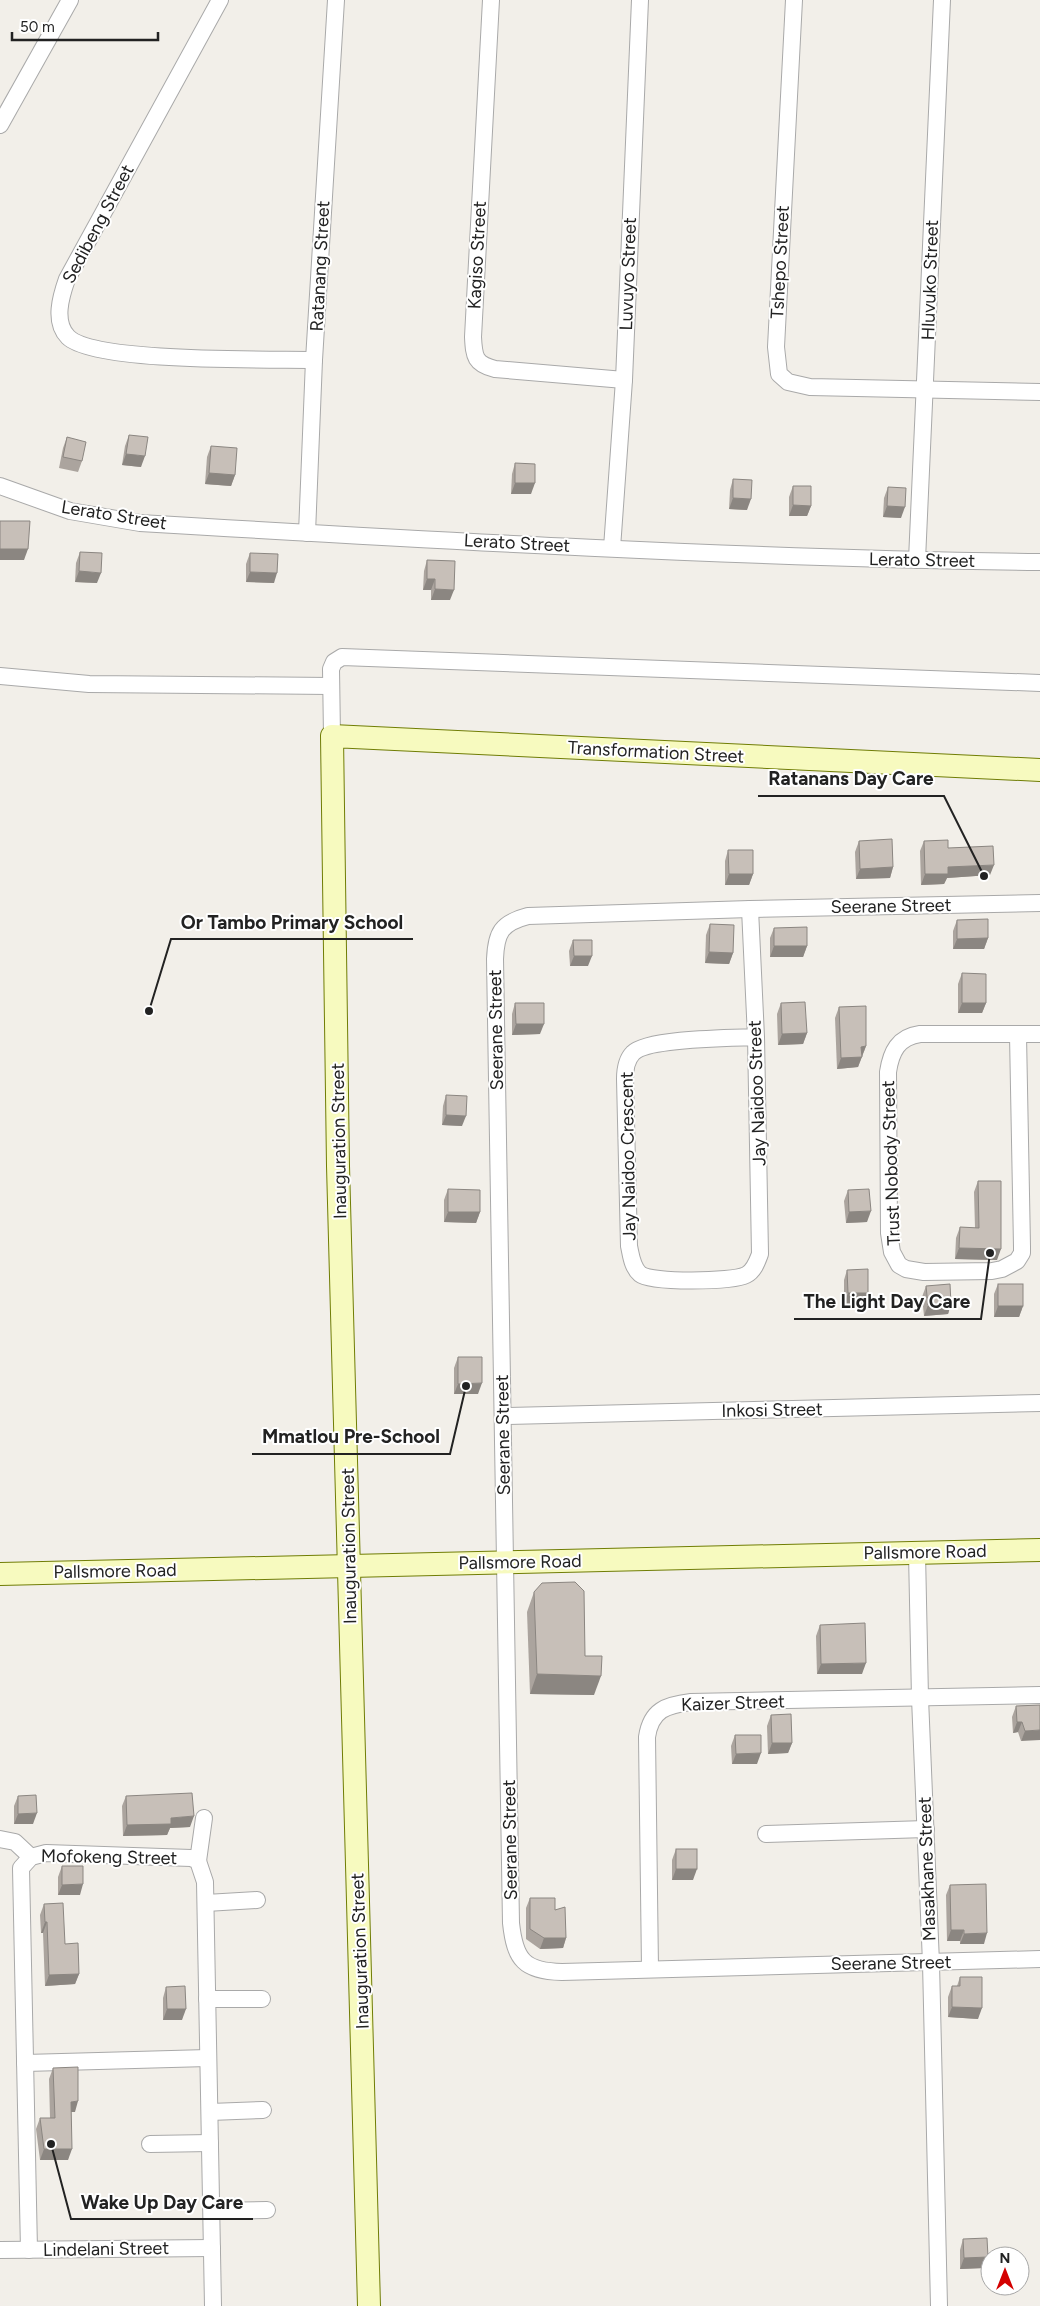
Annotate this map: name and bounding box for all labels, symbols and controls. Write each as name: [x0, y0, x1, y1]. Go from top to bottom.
scale bar: [12, 10, 159, 42]
text: 50 m: [20, 18, 55, 36]
street label: Sedibeng Street: [57, 161, 139, 287]
street label: Ratanang Street: [306, 200, 334, 332]
street label: Kagiso Street: [463, 200, 491, 310]
street label: Tshepo Street: [766, 205, 794, 319]
street label: Luvuyo Street: [615, 217, 641, 331]
street label: Hluvuko Street: [917, 219, 943, 341]
street label: Lerato Street: [60, 496, 169, 534]
street label: Lerato Street: [463, 529, 571, 557]
street label: Lerato Street: [869, 548, 976, 572]
street label: Transformation Street: [567, 736, 745, 768]
callout: Ratanans Day Care: [758, 762, 944, 796]
text: Ratanans Day Care: [768, 767, 934, 790]
street label: Seerane Street: [830, 894, 952, 918]
callout: Or Tambo Primary School: [171, 905, 413, 939]
text: Or Tambo Primary School: [181, 911, 403, 934]
street label: Seerane Street: [484, 969, 508, 1091]
street label: Jay Naidoo Street: [743, 1020, 771, 1166]
street label: Inauguration Street: [327, 1062, 351, 1219]
street label: Jay Naidoo Crescent: [616, 1071, 640, 1241]
street label: Trust Nobody Street: [877, 1080, 905, 1246]
callout: The Light Day Care: [794, 1285, 981, 1319]
text: The Light Day Care: [804, 1290, 971, 1313]
street label: Seerane Street: [491, 1374, 515, 1496]
street label: Inkosi Street: [721, 1398, 823, 1422]
callout: Mmatlou Pre-School: [252, 1420, 450, 1454]
text: Mmatlou Pre-School: [262, 1425, 440, 1448]
street label: Inauguration Street: [337, 1467, 361, 1624]
street label: Pallsmore Road: [863, 1540, 987, 1564]
street label: Pallsmore Road: [458, 1550, 582, 1574]
street label: Pallsmore Road: [53, 1559, 177, 1583]
street label: Kaizer Street: [681, 1690, 785, 1716]
street label: Seerane Street: [498, 1779, 522, 1901]
street label: Masakhane Street: [913, 1796, 941, 1942]
street label: Mofokeng Street: [41, 1845, 178, 1869]
street label: Inauguration Street: [346, 1872, 374, 2030]
street label: Seerane Street: [830, 1951, 952, 1975]
callout: Wake Up Day Care: [71, 2185, 253, 2219]
text: Wake Up Day Care: [81, 2191, 244, 2214]
street label: Lindelani Street: [43, 2237, 169, 2261]
north arrow: [980, 2246, 1030, 2296]
text: N: [1000, 2250, 1010, 2267]

